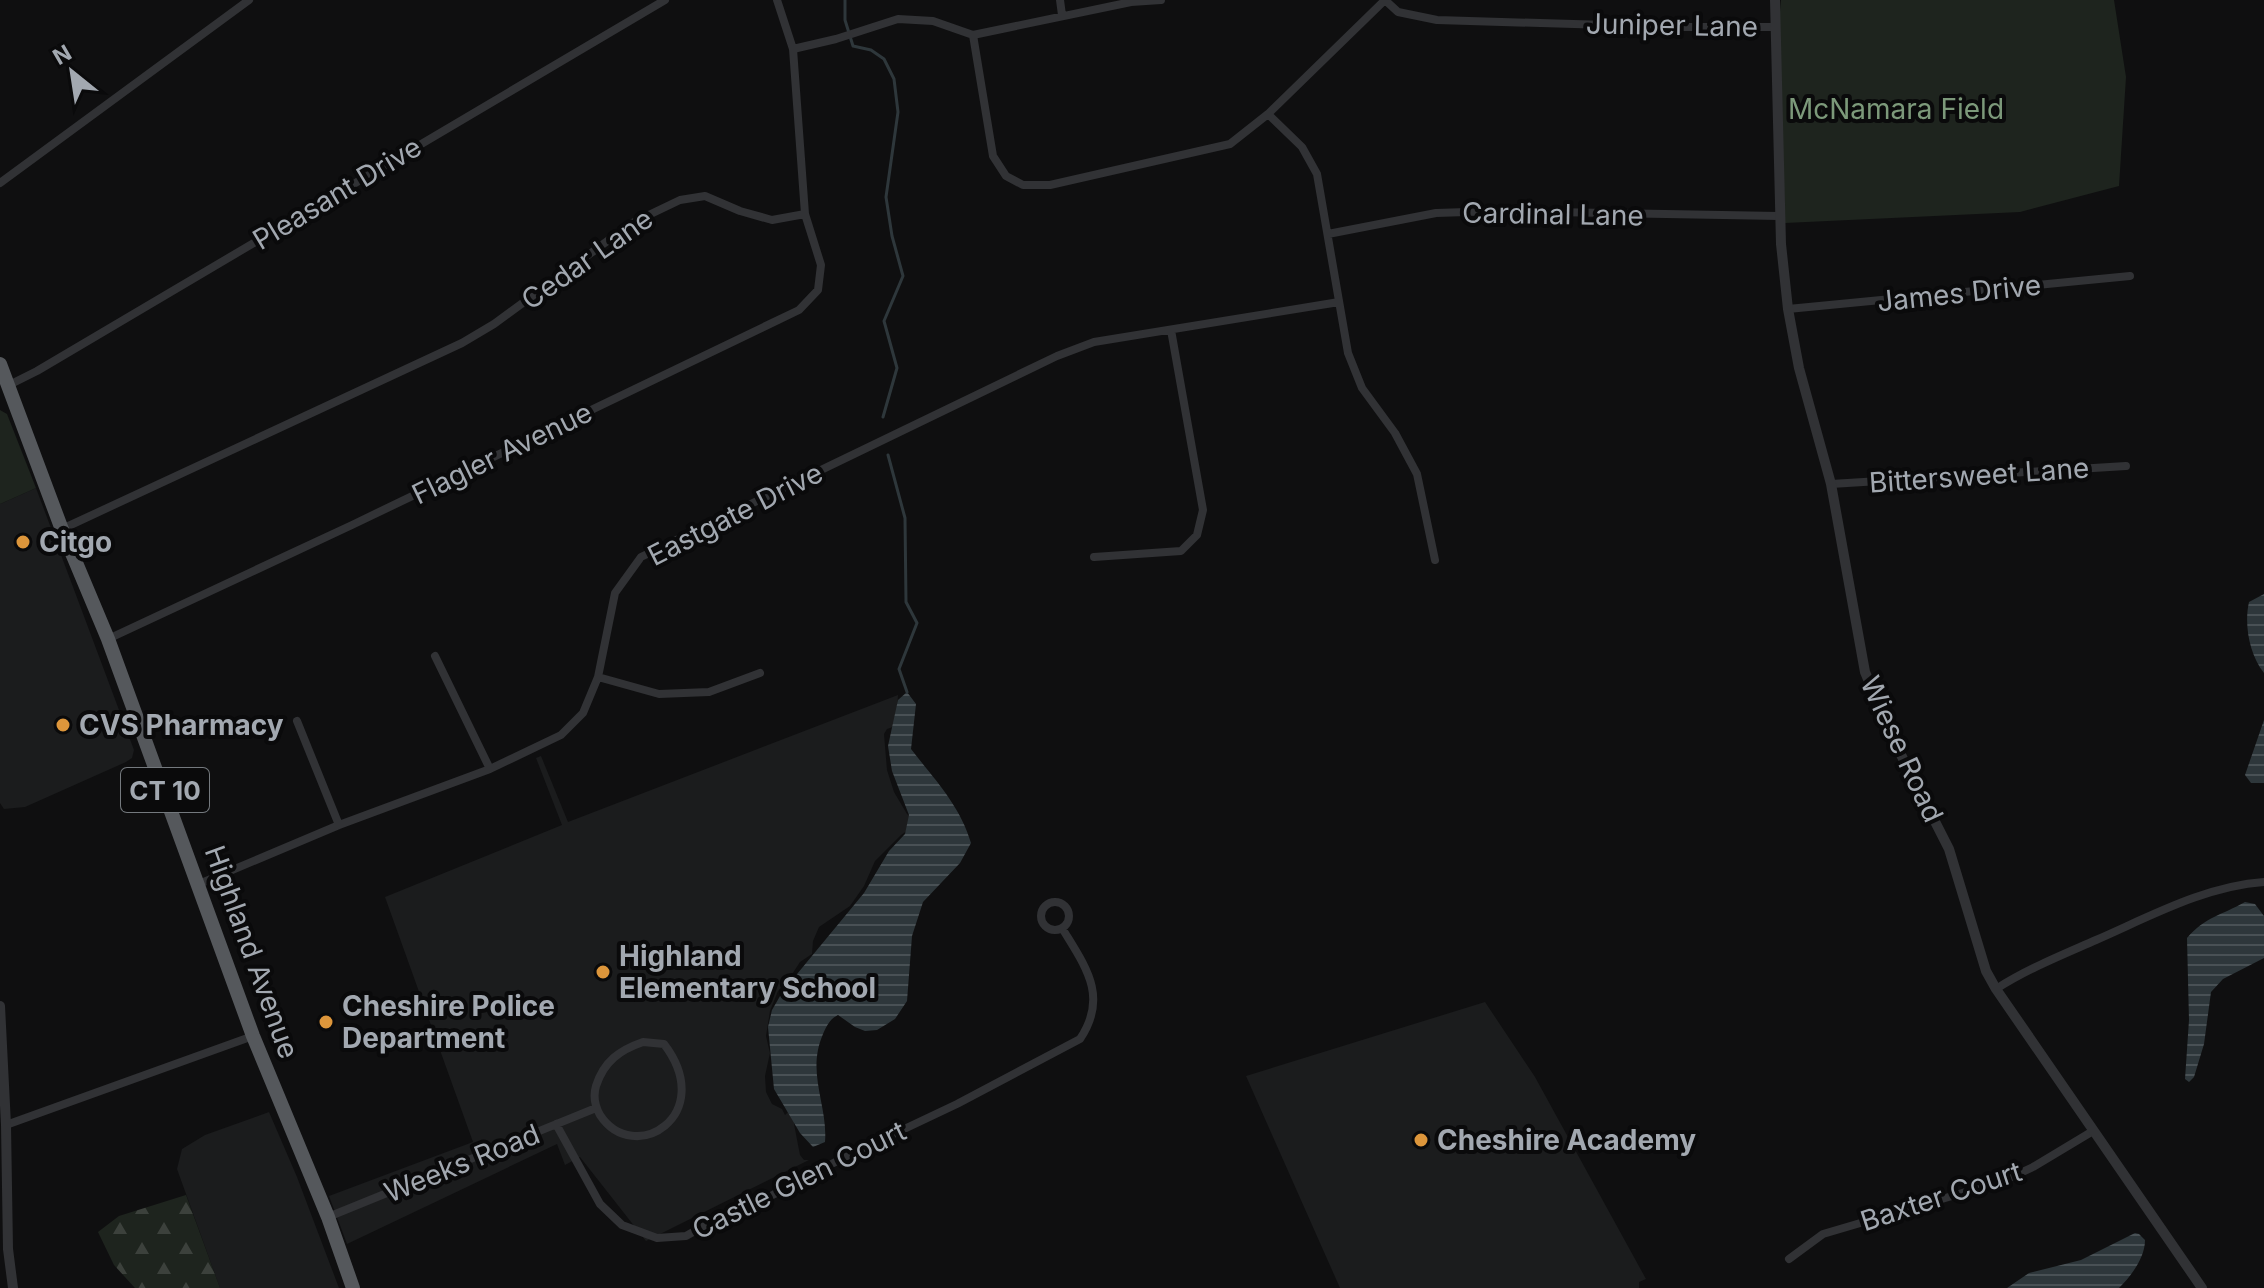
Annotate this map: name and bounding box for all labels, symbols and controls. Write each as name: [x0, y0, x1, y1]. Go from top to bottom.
street label: Juniper Lane: [1586, 7, 1758, 43]
north arrow: [32, 32, 112, 112]
text: N: [48, 39, 76, 70]
park label: McNamara Field: [1788, 92, 2004, 126]
street label: Pleasant Drive: [247, 129, 427, 257]
street label: Cardinal Lane: [1462, 195, 1644, 233]
street label: Cedar Lane: [515, 201, 659, 317]
street label: James Drive: [1875, 267, 2043, 319]
street label: Flagler Avenue: [406, 395, 598, 511]
street label: Bittersweet Lane: [1868, 450, 2090, 500]
street label: Eastgate Drive: [642, 455, 828, 573]
place label: Citgo: [39, 525, 112, 559]
marker: Citgo: [14, 533, 32, 551]
street label: Wiese Road: [1853, 671, 1951, 827]
place label: CVS Pharmacy: [79, 708, 284, 742]
marker: CVS Pharmacy: [54, 716, 72, 734]
road number: CT 10: [121, 768, 209, 812]
street label: Highland Avenue: [198, 841, 306, 1063]
place label: Highland Elementary School: [619, 939, 876, 1005]
marker: Highland Elementary School: [594, 963, 612, 981]
place label: Cheshire Police Department: [342, 989, 555, 1055]
marker: Cheshire Police Department: [317, 1013, 335, 1031]
street label: Castle Glen Court: [687, 1114, 911, 1246]
street label: Weeks Road: [379, 1116, 545, 1210]
place label: Cheshire Academy: [1437, 1123, 1696, 1157]
marker: Cheshire Academy: [1412, 1131, 1430, 1149]
street label: Baxter Court: [1856, 1154, 2026, 1238]

